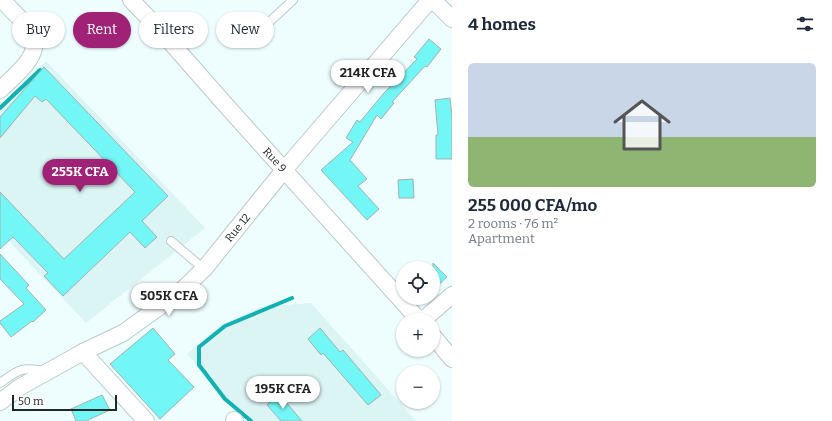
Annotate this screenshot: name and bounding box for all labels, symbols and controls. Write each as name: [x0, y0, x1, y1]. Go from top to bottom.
chip: Buy: [12, 12, 65, 48]
chip: Rent: [73, 12, 131, 48]
chip: Filters: [139, 12, 208, 48]
chip: New: [216, 12, 274, 48]
icon: filters: [794, 13, 816, 35]
text: 4 homes: [468, 14, 536, 35]
pin: 214K CFA: [327, 60, 409, 94]
text: 214K CFA: [340, 65, 396, 80]
icon: home: [606, 89, 678, 161]
street label: Rue 9: [260, 145, 289, 175]
pin: 255K CFA: [39, 159, 121, 193]
text: 255K CFA: [51, 164, 109, 179]
text: 255 000 CFA/mo: [468, 195, 597, 216]
street label: Rue 12: [223, 211, 253, 245]
text: 2 rooms · 76 m²: [468, 216, 558, 231]
text: Apartment: [468, 231, 535, 246]
map controls: [396, 261, 440, 409]
button: locate: [396, 261, 440, 305]
pin: 505K CFA: [128, 283, 210, 317]
text: 505K CFA: [140, 288, 198, 303]
button: +: [396, 313, 440, 357]
button: −: [396, 365, 440, 409]
pin: 195K CFA: [242, 376, 324, 410]
text: 195K CFA: [255, 381, 311, 396]
scale bar: [12, 393, 117, 412]
text: 50 m: [18, 395, 44, 408]

